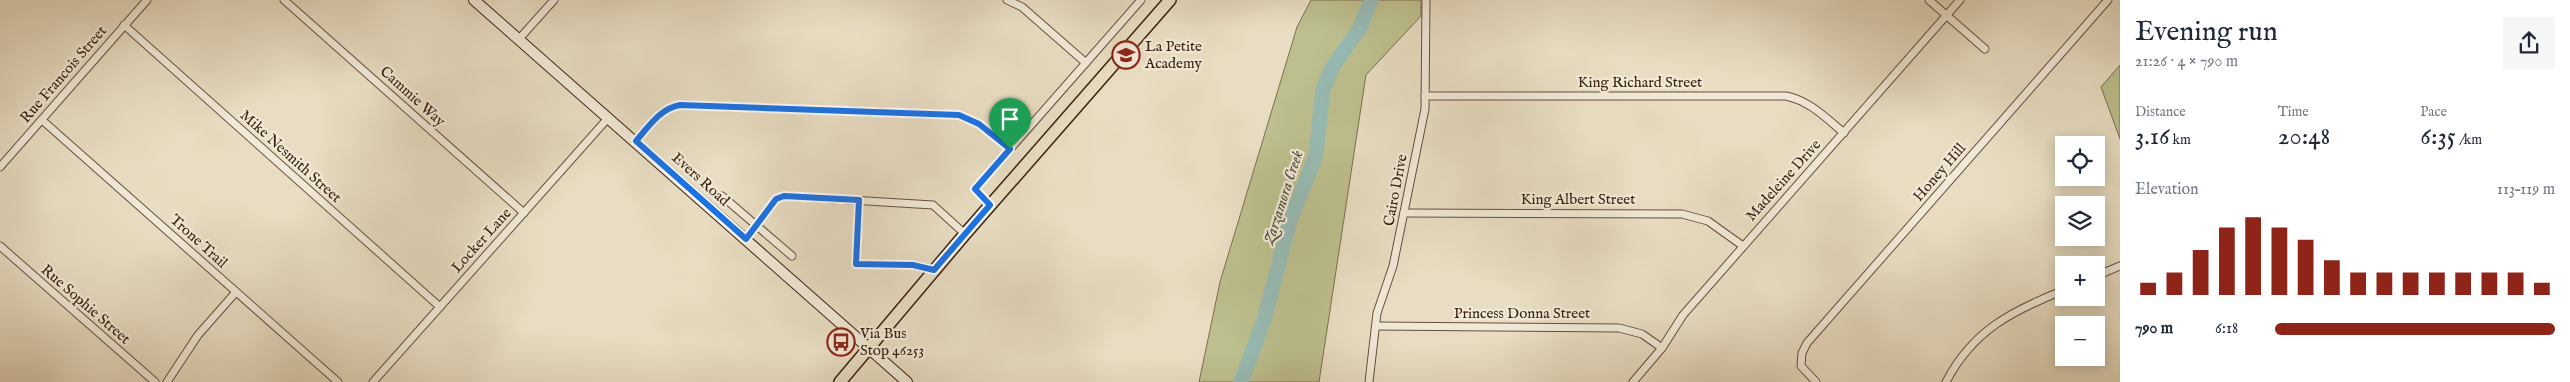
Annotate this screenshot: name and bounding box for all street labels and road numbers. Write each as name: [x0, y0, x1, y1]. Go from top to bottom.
street label: Rue Francois Street: [16, 22, 111, 127]
street label: Cammie Way: [376, 62, 450, 131]
street label: King Richard Street: [1578, 73, 1702, 92]
street label: Mike Nesmith Street: [236, 106, 345, 207]
street label: Madeleine Drive: [1742, 135, 1825, 225]
street label: Honey Hill: [1909, 139, 1971, 205]
street label: Evers Road: [668, 148, 734, 211]
street label: Cairo Drive: [1379, 152, 1412, 228]
street label: King Albert Street: [1521, 190, 1635, 209]
street label: Locker Lane: [447, 204, 516, 277]
street label: Trone Trail: [166, 210, 232, 273]
street label: Rue Sophie Street: [37, 260, 134, 348]
street label: Princess Donna Street: [1454, 304, 1590, 323]

